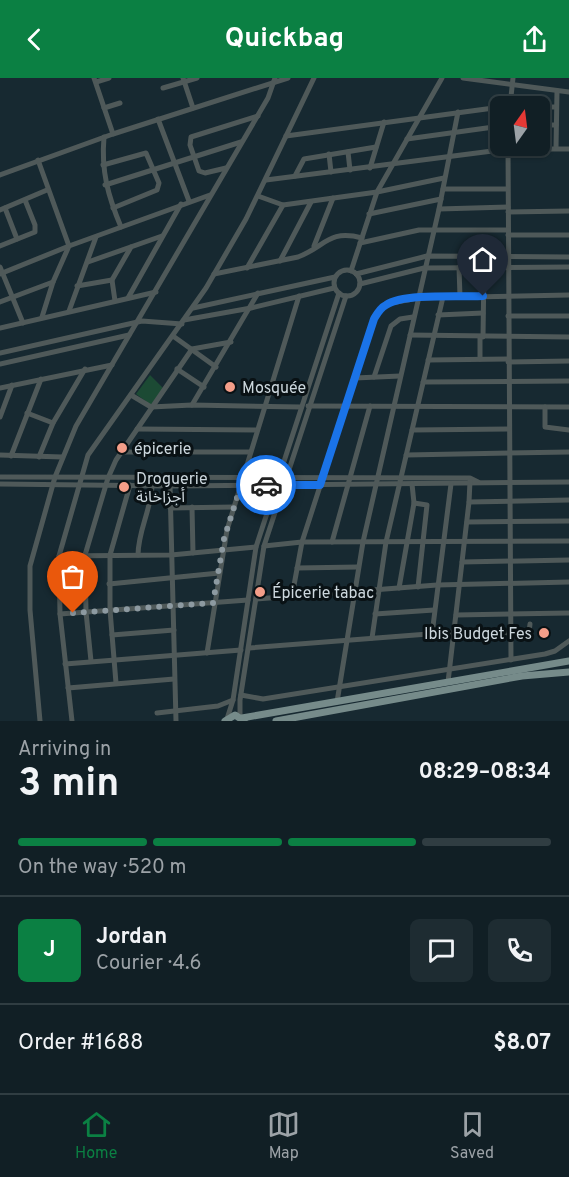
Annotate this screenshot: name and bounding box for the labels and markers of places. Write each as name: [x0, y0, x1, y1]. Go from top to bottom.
pin: [457, 234, 508, 296]
place label: Mosquée: [242, 379, 306, 399]
marker: Mosquée: [223, 380, 237, 394]
place label: épicerie: [134, 440, 191, 460]
marker: épicerie: [115, 441, 129, 455]
place label: Droguerie أجزاخانة: [136, 470, 208, 508]
marker: Droguerie أجزاخانة: [117, 480, 131, 494]
pin: [47, 551, 98, 613]
place label: Épicerie tabac: [272, 582, 374, 604]
marker: Épicerie tabac: [253, 585, 267, 599]
place label: Ibis Budget Fes: [424, 625, 532, 645]
marker: Ibis Budget Fes: [537, 626, 551, 640]

